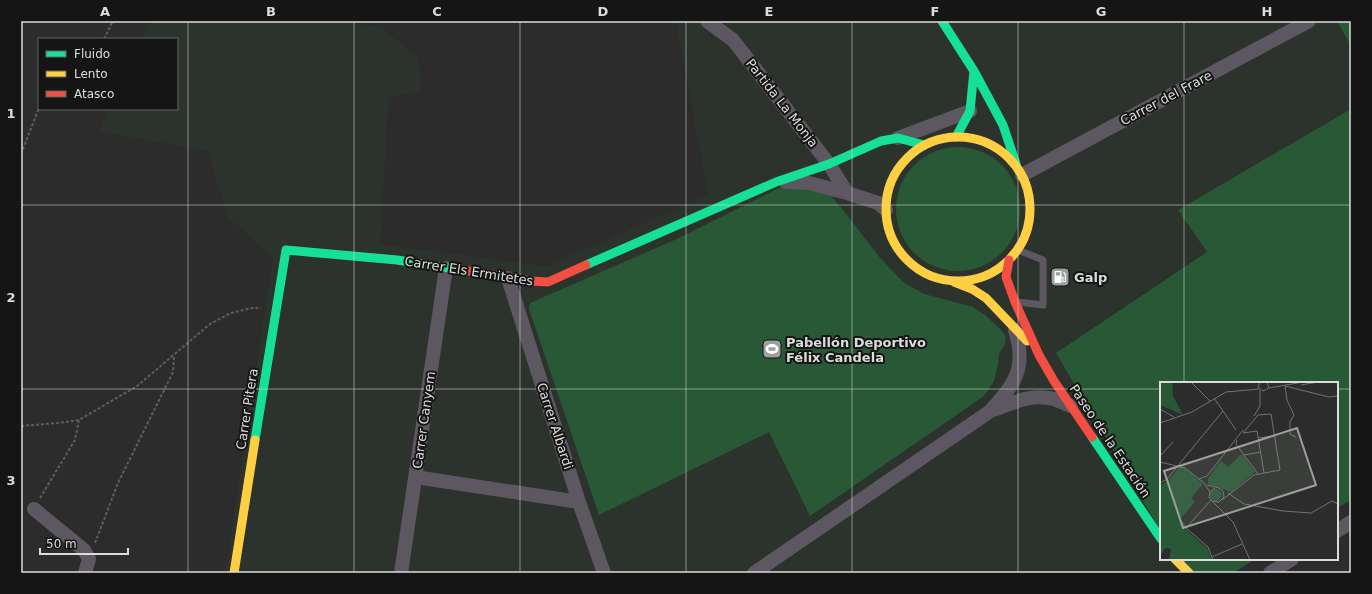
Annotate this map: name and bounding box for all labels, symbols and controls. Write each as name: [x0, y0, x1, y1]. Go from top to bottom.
text: A: [100, 4, 110, 19]
text: B: [266, 4, 276, 19]
text: C: [432, 4, 442, 19]
text: D: [598, 4, 609, 19]
text: E: [765, 4, 773, 19]
text: F: [931, 4, 939, 19]
text: G: [1096, 4, 1106, 19]
text: H: [1262, 4, 1272, 19]
legend: [38, 38, 178, 110]
text: Fluido: [74, 47, 110, 61]
street label: Partida La Monja: [743, 56, 821, 150]
text: Lento: [74, 67, 108, 81]
street label: Carrer del Frare: [1118, 68, 1214, 128]
text: Atasco: [74, 87, 114, 101]
text: 1: [6, 106, 16, 121]
street label: Carrer Els Ermitetes: [404, 253, 535, 289]
fuel station icon: Galp: [1049, 266, 1071, 288]
place label: Galp: [1074, 270, 1107, 285]
text: 2: [6, 290, 16, 305]
place label: Pabellón Deportivo Félix Candela: [786, 335, 926, 365]
sports icon: Pabellón Deportivo Félix Candela: [761, 338, 783, 360]
street label: Carrer Pitera: [233, 367, 261, 451]
street label: Carrer Canyem: [410, 370, 438, 470]
street label: Carrer Albardi: [534, 381, 576, 471]
street label: Paseo de la Estación: [1067, 382, 1153, 500]
inset map: [1160, 382, 1338, 560]
text: 3: [6, 473, 16, 488]
scale bar: [40, 530, 128, 556]
text: 50 m: [46, 537, 77, 551]

